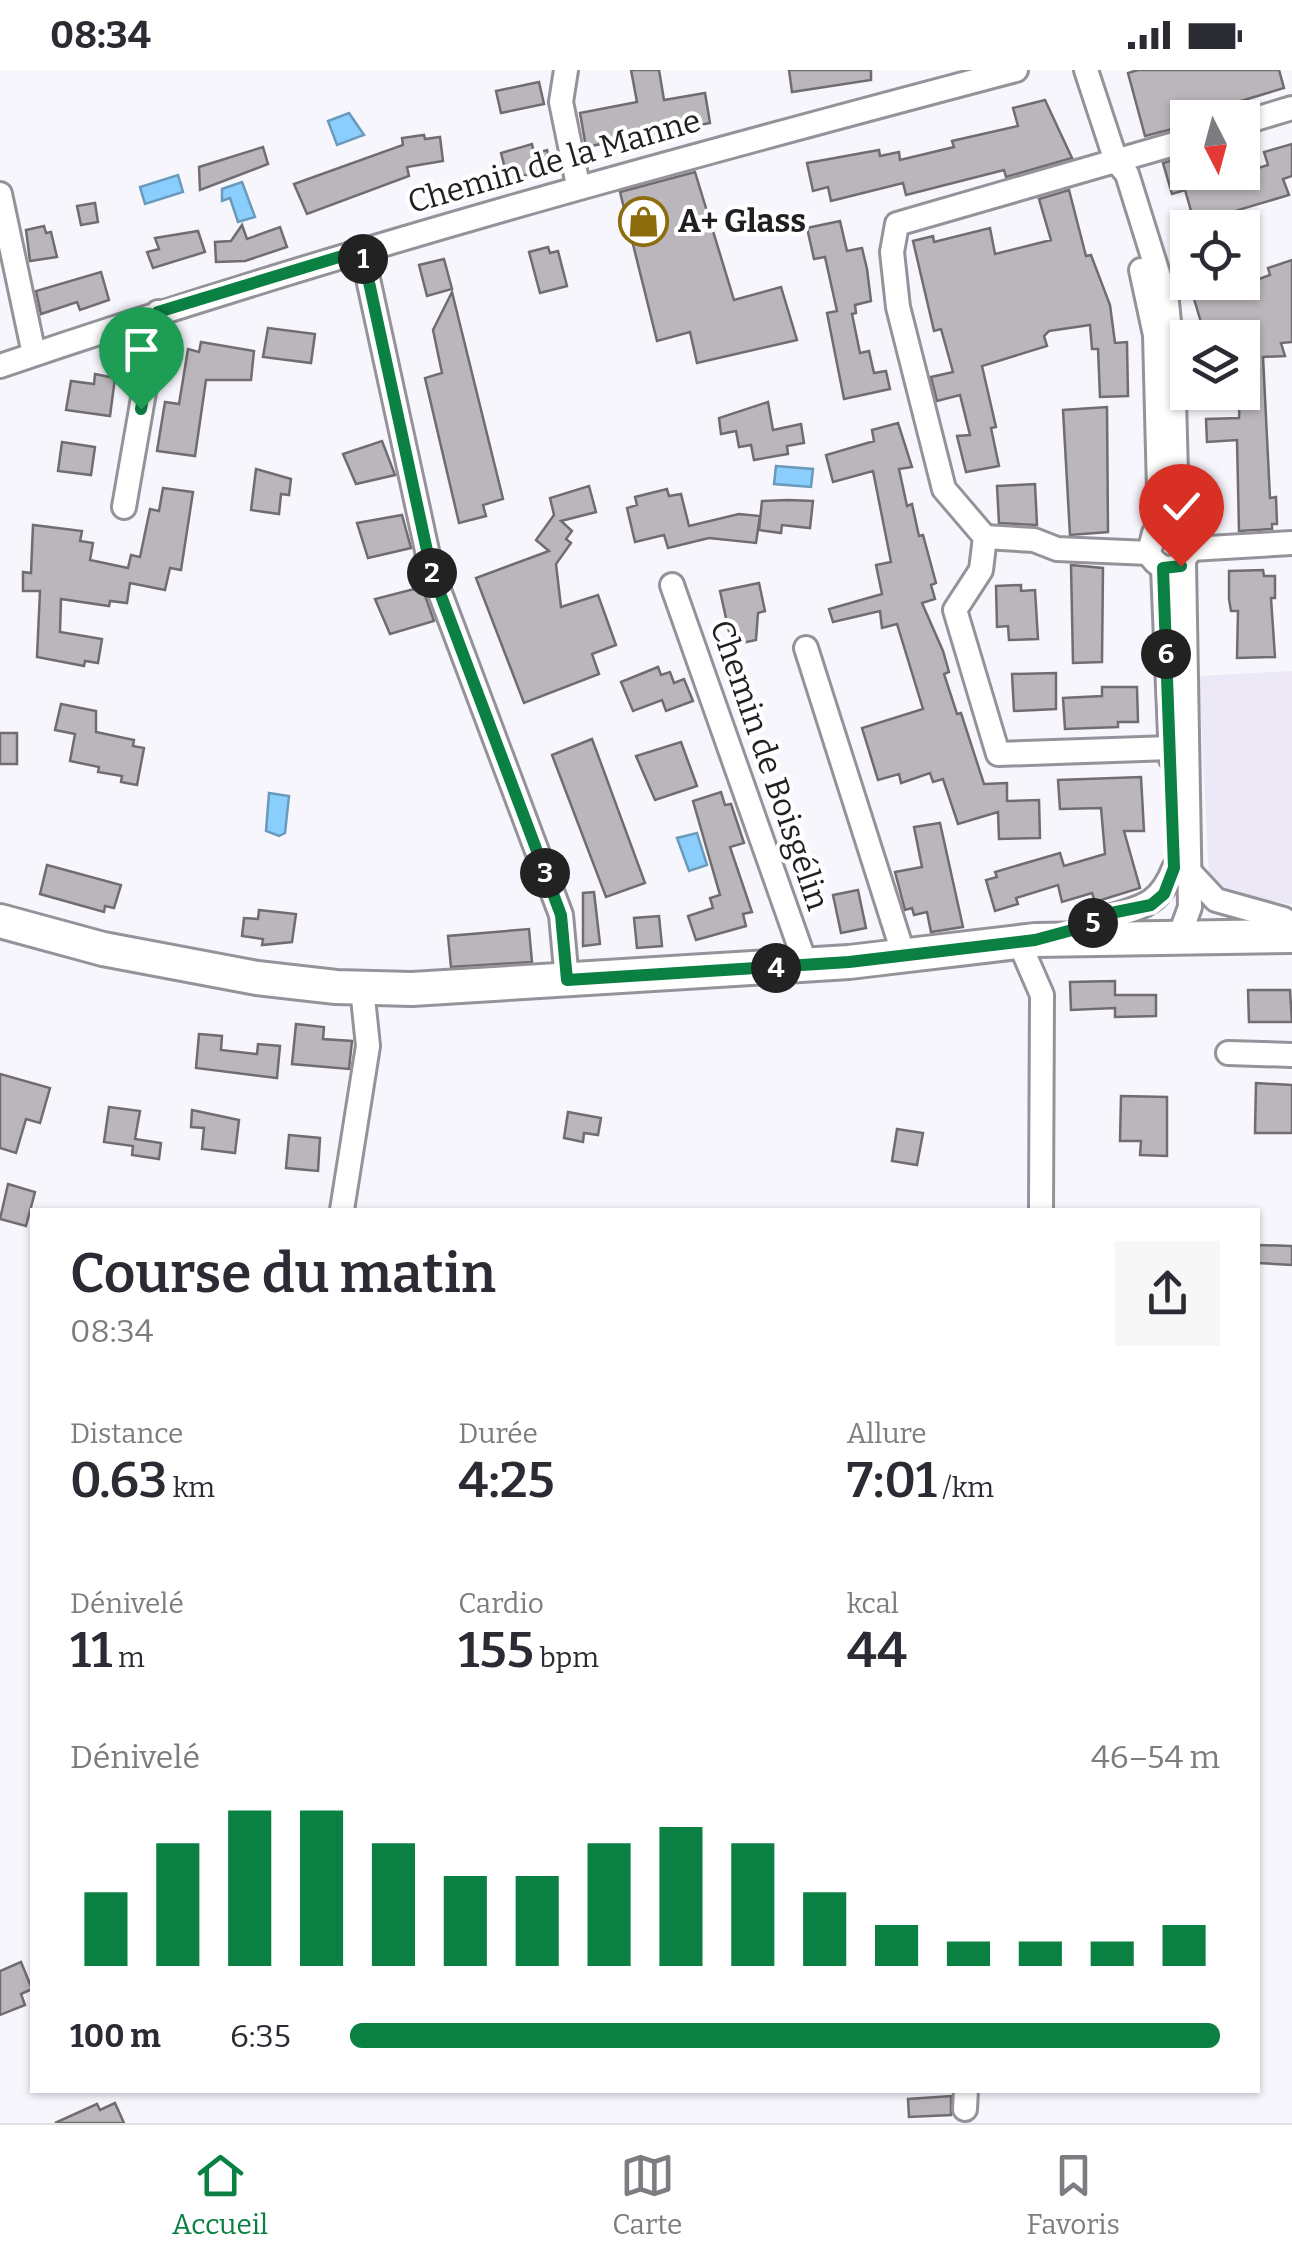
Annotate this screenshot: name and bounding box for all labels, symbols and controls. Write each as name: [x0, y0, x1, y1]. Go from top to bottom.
text: 08:34: [50, 12, 151, 58]
north arrow: [1170, 100, 1260, 190]
map controls: [1170, 100, 1260, 410]
street label: Chemin de la Manne: [403, 101, 705, 221]
shop icon: A+ Glass: [617, 195, 669, 247]
place label: A+ Glass: [678, 202, 806, 240]
button: locate: [1170, 210, 1260, 300]
pin: 1: [338, 234, 388, 284]
text: 1: [357, 242, 369, 275]
pin: [99, 307, 184, 410]
button: layers: [1170, 320, 1260, 410]
icon: arrive: [114, 322, 169, 377]
pin: [1139, 464, 1224, 567]
icon: check: [1154, 479, 1209, 534]
pin: 2: [407, 548, 457, 598]
text: 2: [424, 556, 440, 589]
street label: Chemin de Boisgélin: [703, 615, 837, 915]
pin: 6: [1141, 629, 1191, 679]
text: 6: [1158, 637, 1174, 670]
pin: 3: [520, 848, 570, 898]
text: 3: [537, 856, 553, 889]
pin: 5: [1068, 898, 1118, 948]
text: 5: [1085, 906, 1101, 939]
pin: 4: [751, 943, 801, 993]
text: 4: [767, 951, 785, 984]
text: Course du matin: [70, 1241, 496, 1307]
button: share: [1115, 1241, 1220, 1346]
text: 08:34: [70, 1312, 153, 1350]
text: Distance: [70, 1417, 183, 1450]
text: Durée: [458, 1417, 538, 1450]
text: Allure: [847, 1417, 927, 1450]
text: 0.63: [70, 1450, 167, 1510]
text: 4:25: [458, 1450, 555, 1510]
text: 7:01: [847, 1450, 937, 1510]
text: km: [167, 1471, 215, 1504]
text: /km: [937, 1471, 994, 1504]
text: Dénivelé: [70, 1587, 184, 1620]
text: Cardio: [458, 1587, 544, 1620]
text: kcal: [847, 1587, 899, 1620]
text: 11: [70, 1620, 112, 1680]
text: 155: [458, 1620, 534, 1680]
text: 44: [847, 1620, 907, 1680]
text: m: [112, 1641, 145, 1674]
text: bpm: [534, 1641, 599, 1674]
text: Dénivelé: [70, 1738, 200, 1776]
text: 46–54 m: [1091, 1738, 1220, 1776]
text: 100 m: [70, 2017, 161, 2055]
text: 6:35: [230, 2017, 291, 2055]
tab: Accueil: [172, 2148, 268, 2241]
tab: Carte: [612, 2148, 682, 2241]
tab: Favoris: [1026, 2148, 1120, 2241]

